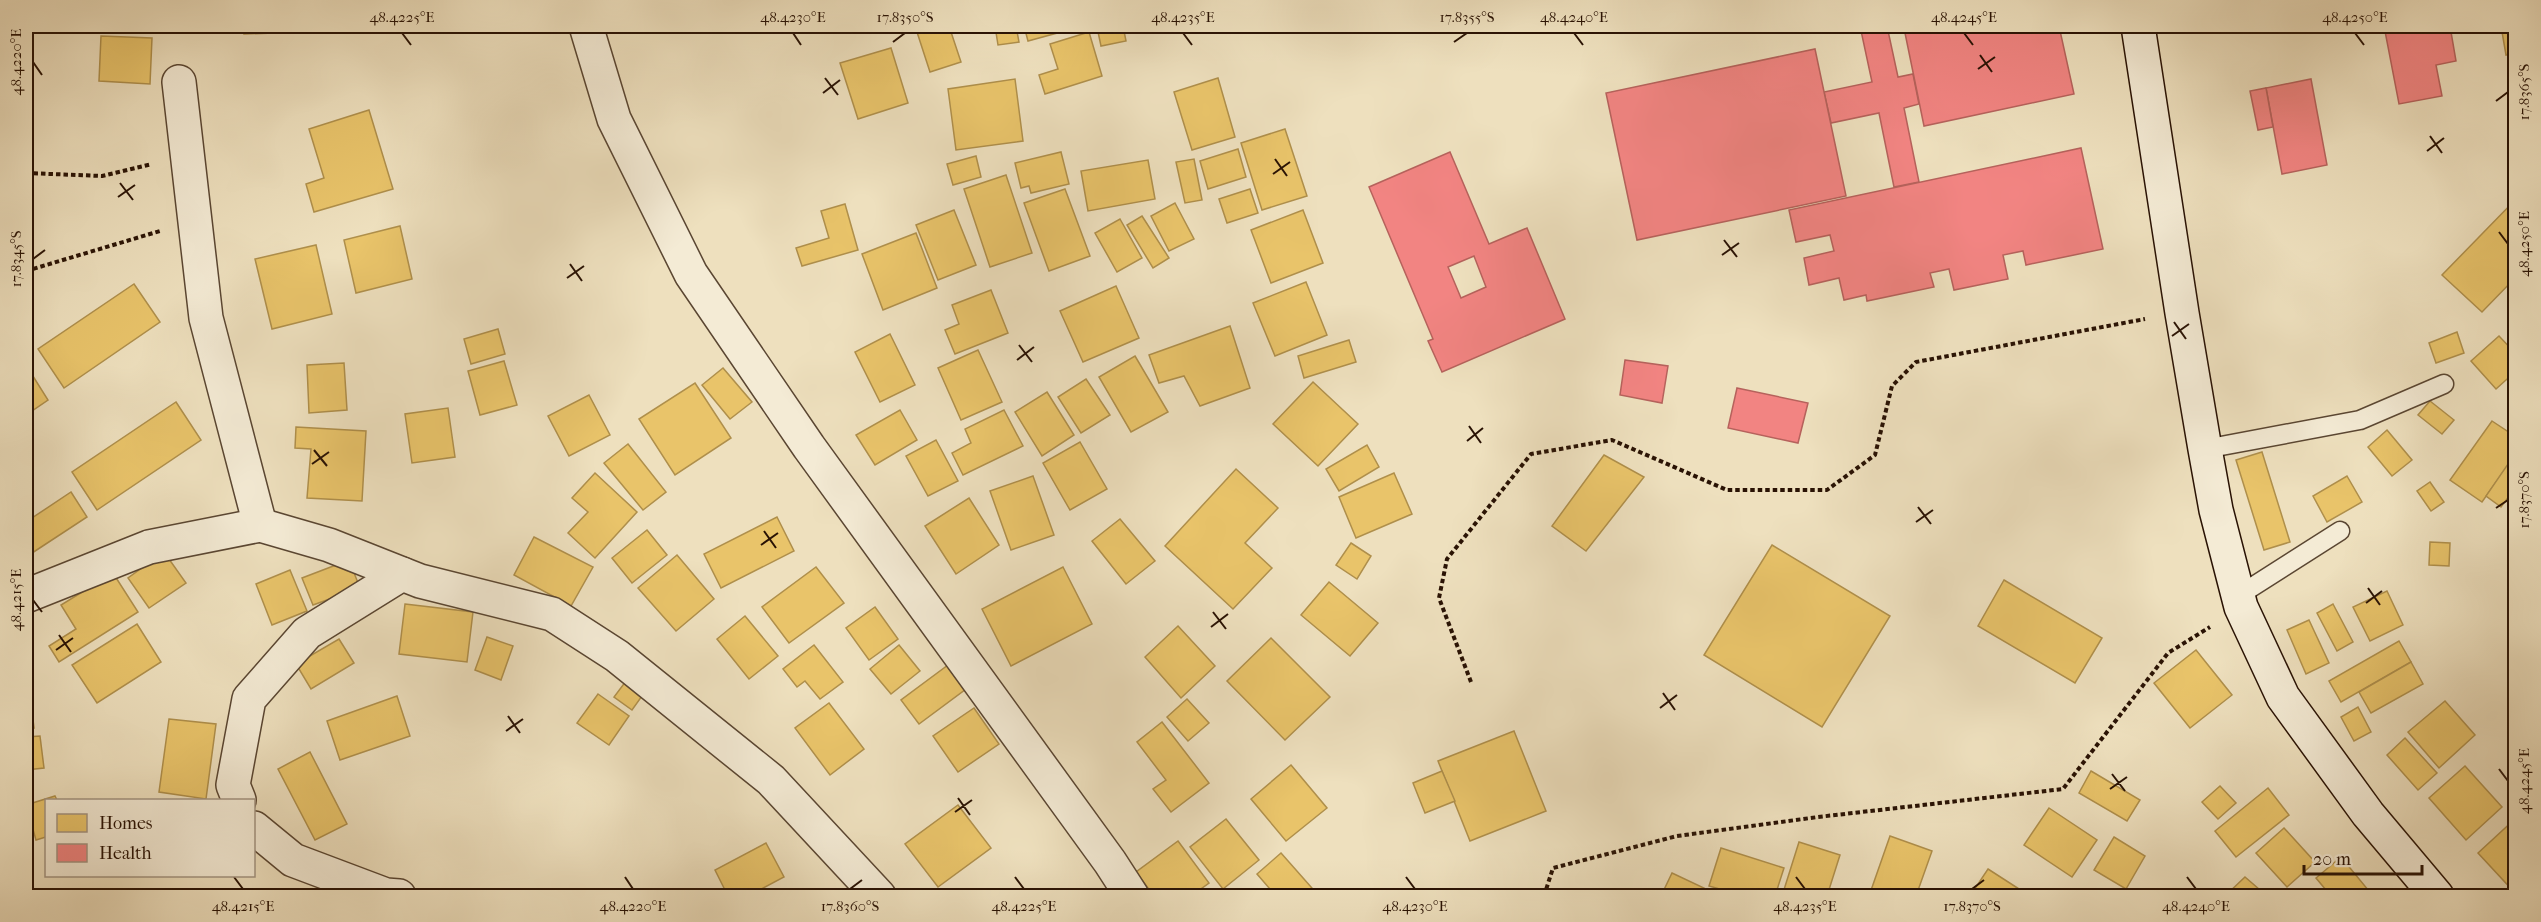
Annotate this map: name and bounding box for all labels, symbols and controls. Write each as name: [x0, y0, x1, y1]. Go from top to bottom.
text: 48.4225°E: [369, 8, 435, 26]
text: 48.4230°E: [760, 8, 826, 26]
text: 17.8350°S: [877, 8, 934, 26]
text: 48.4235°E: [1151, 8, 1215, 26]
text: 17.8355°S: [1439, 8, 1495, 26]
text: 48.4240°E: [1540, 8, 1608, 26]
text: 48.4245°E: [1931, 8, 1997, 26]
text: 48.4250°E: [2322, 8, 2388, 26]
text: 48.4220°E: [7, 29, 25, 95]
text: 17.8365°S: [2515, 63, 2533, 120]
text: 48.4250°E: [2515, 211, 2533, 277]
text: 17.8345°S: [7, 230, 25, 288]
text: 17.8370°S: [2515, 471, 2533, 529]
text: 48.4215°E: [7, 569, 25, 631]
text: 48.4245°E: [2515, 748, 2533, 814]
legend: [45, 799, 255, 877]
text: Homes: [99, 813, 153, 834]
scale bar: [2304, 838, 2422, 876]
text: Health: [99, 843, 152, 864]
text: 20 m: [2313, 849, 2351, 870]
text: 48.4215°E: [212, 897, 274, 915]
text: 48.4220°E: [600, 897, 666, 915]
text: 17.8360°S: [821, 897, 880, 915]
text: 48.4225°E: [991, 897, 1057, 915]
text: 48.4230°E: [1382, 897, 1448, 915]
text: 48.4235°E: [1773, 897, 1837, 915]
text: 17.8370°S: [1943, 897, 2001, 915]
text: 48.4240°E: [2162, 897, 2230, 915]

